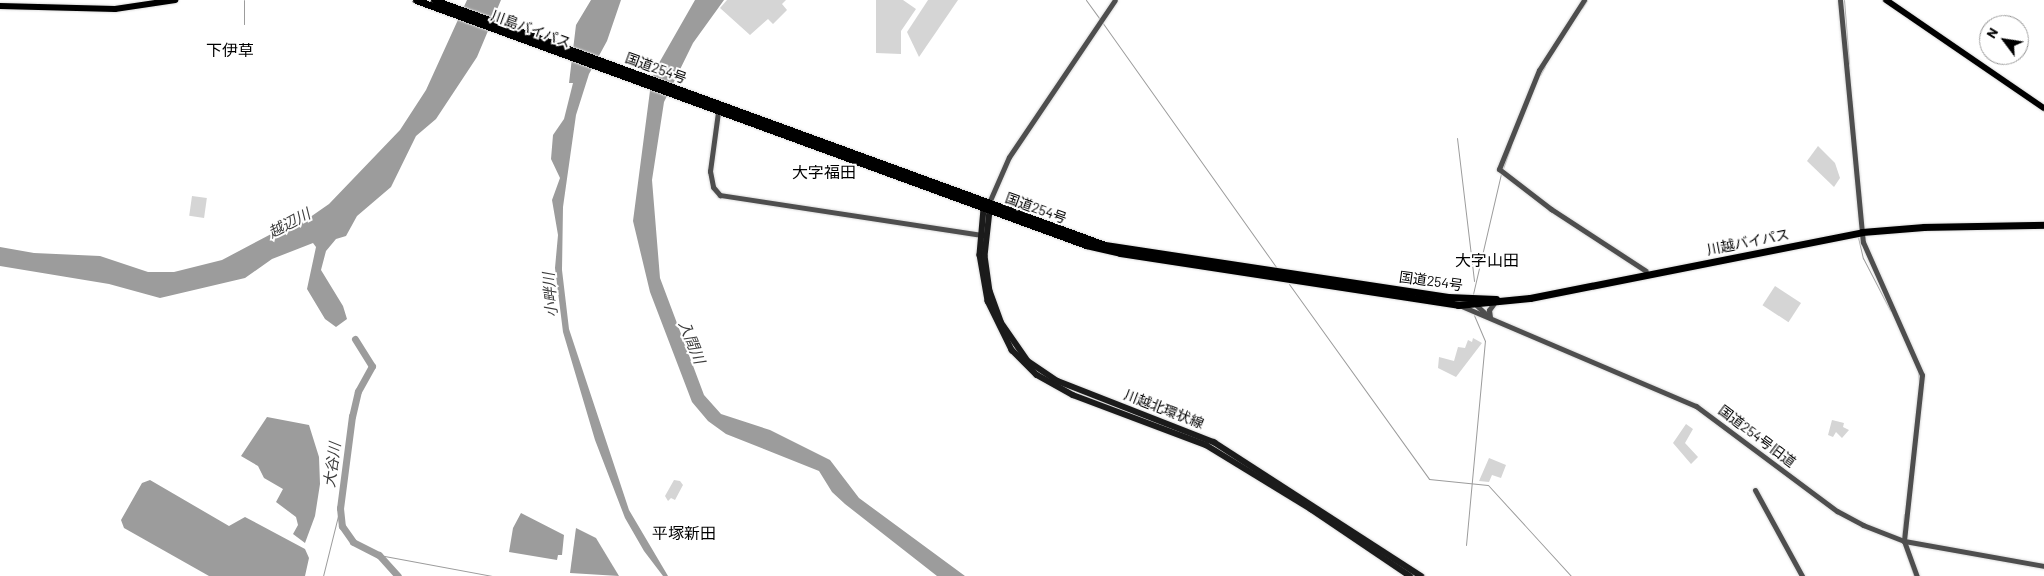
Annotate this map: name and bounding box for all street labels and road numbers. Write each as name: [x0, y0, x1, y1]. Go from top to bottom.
street label: 川島バイパス: [489, 7, 573, 51]
street label: 国道254号: [623, 49, 689, 87]
street label: 国道254号: [1003, 189, 1069, 227]
street label: 川越バイパス: [1705, 226, 1791, 258]
street label: 国道254号: [1398, 268, 1464, 294]
street label: 川越北環状線: [1122, 386, 1206, 432]
street label: 国道254号旧道: [1715, 401, 1799, 471]

